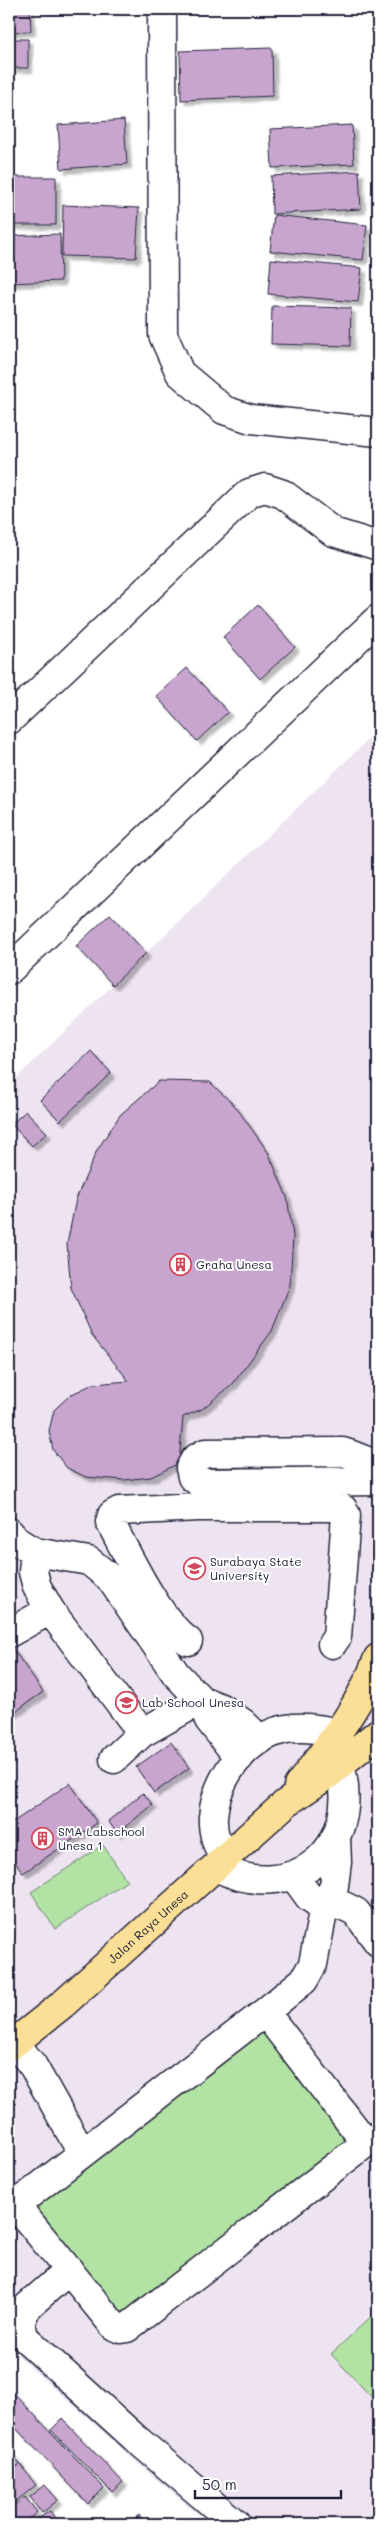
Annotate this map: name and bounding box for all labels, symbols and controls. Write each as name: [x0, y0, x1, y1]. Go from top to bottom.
building icon: Graha Unesa: [168, 1253, 192, 1277]
place label: Graha Unesa: [196, 1256, 272, 1272]
place label: Surabaya State University: [210, 1553, 302, 1583]
school or university icon: Surabaya State University: [182, 1557, 206, 1581]
school or university icon: Lab School Unesa: [114, 1691, 138, 1715]
place label: Lab School Unesa: [142, 1694, 244, 1710]
place label: SMA Labschool Unesa 1: [58, 1823, 145, 1853]
building icon: SMA Labschool Unesa 1: [30, 1827, 54, 1851]
street label: Jalan Raya Unesa: [104, 1886, 191, 1967]
scale bar: [195, 2468, 341, 2500]
text: 50 m: [202, 2474, 237, 2494]

